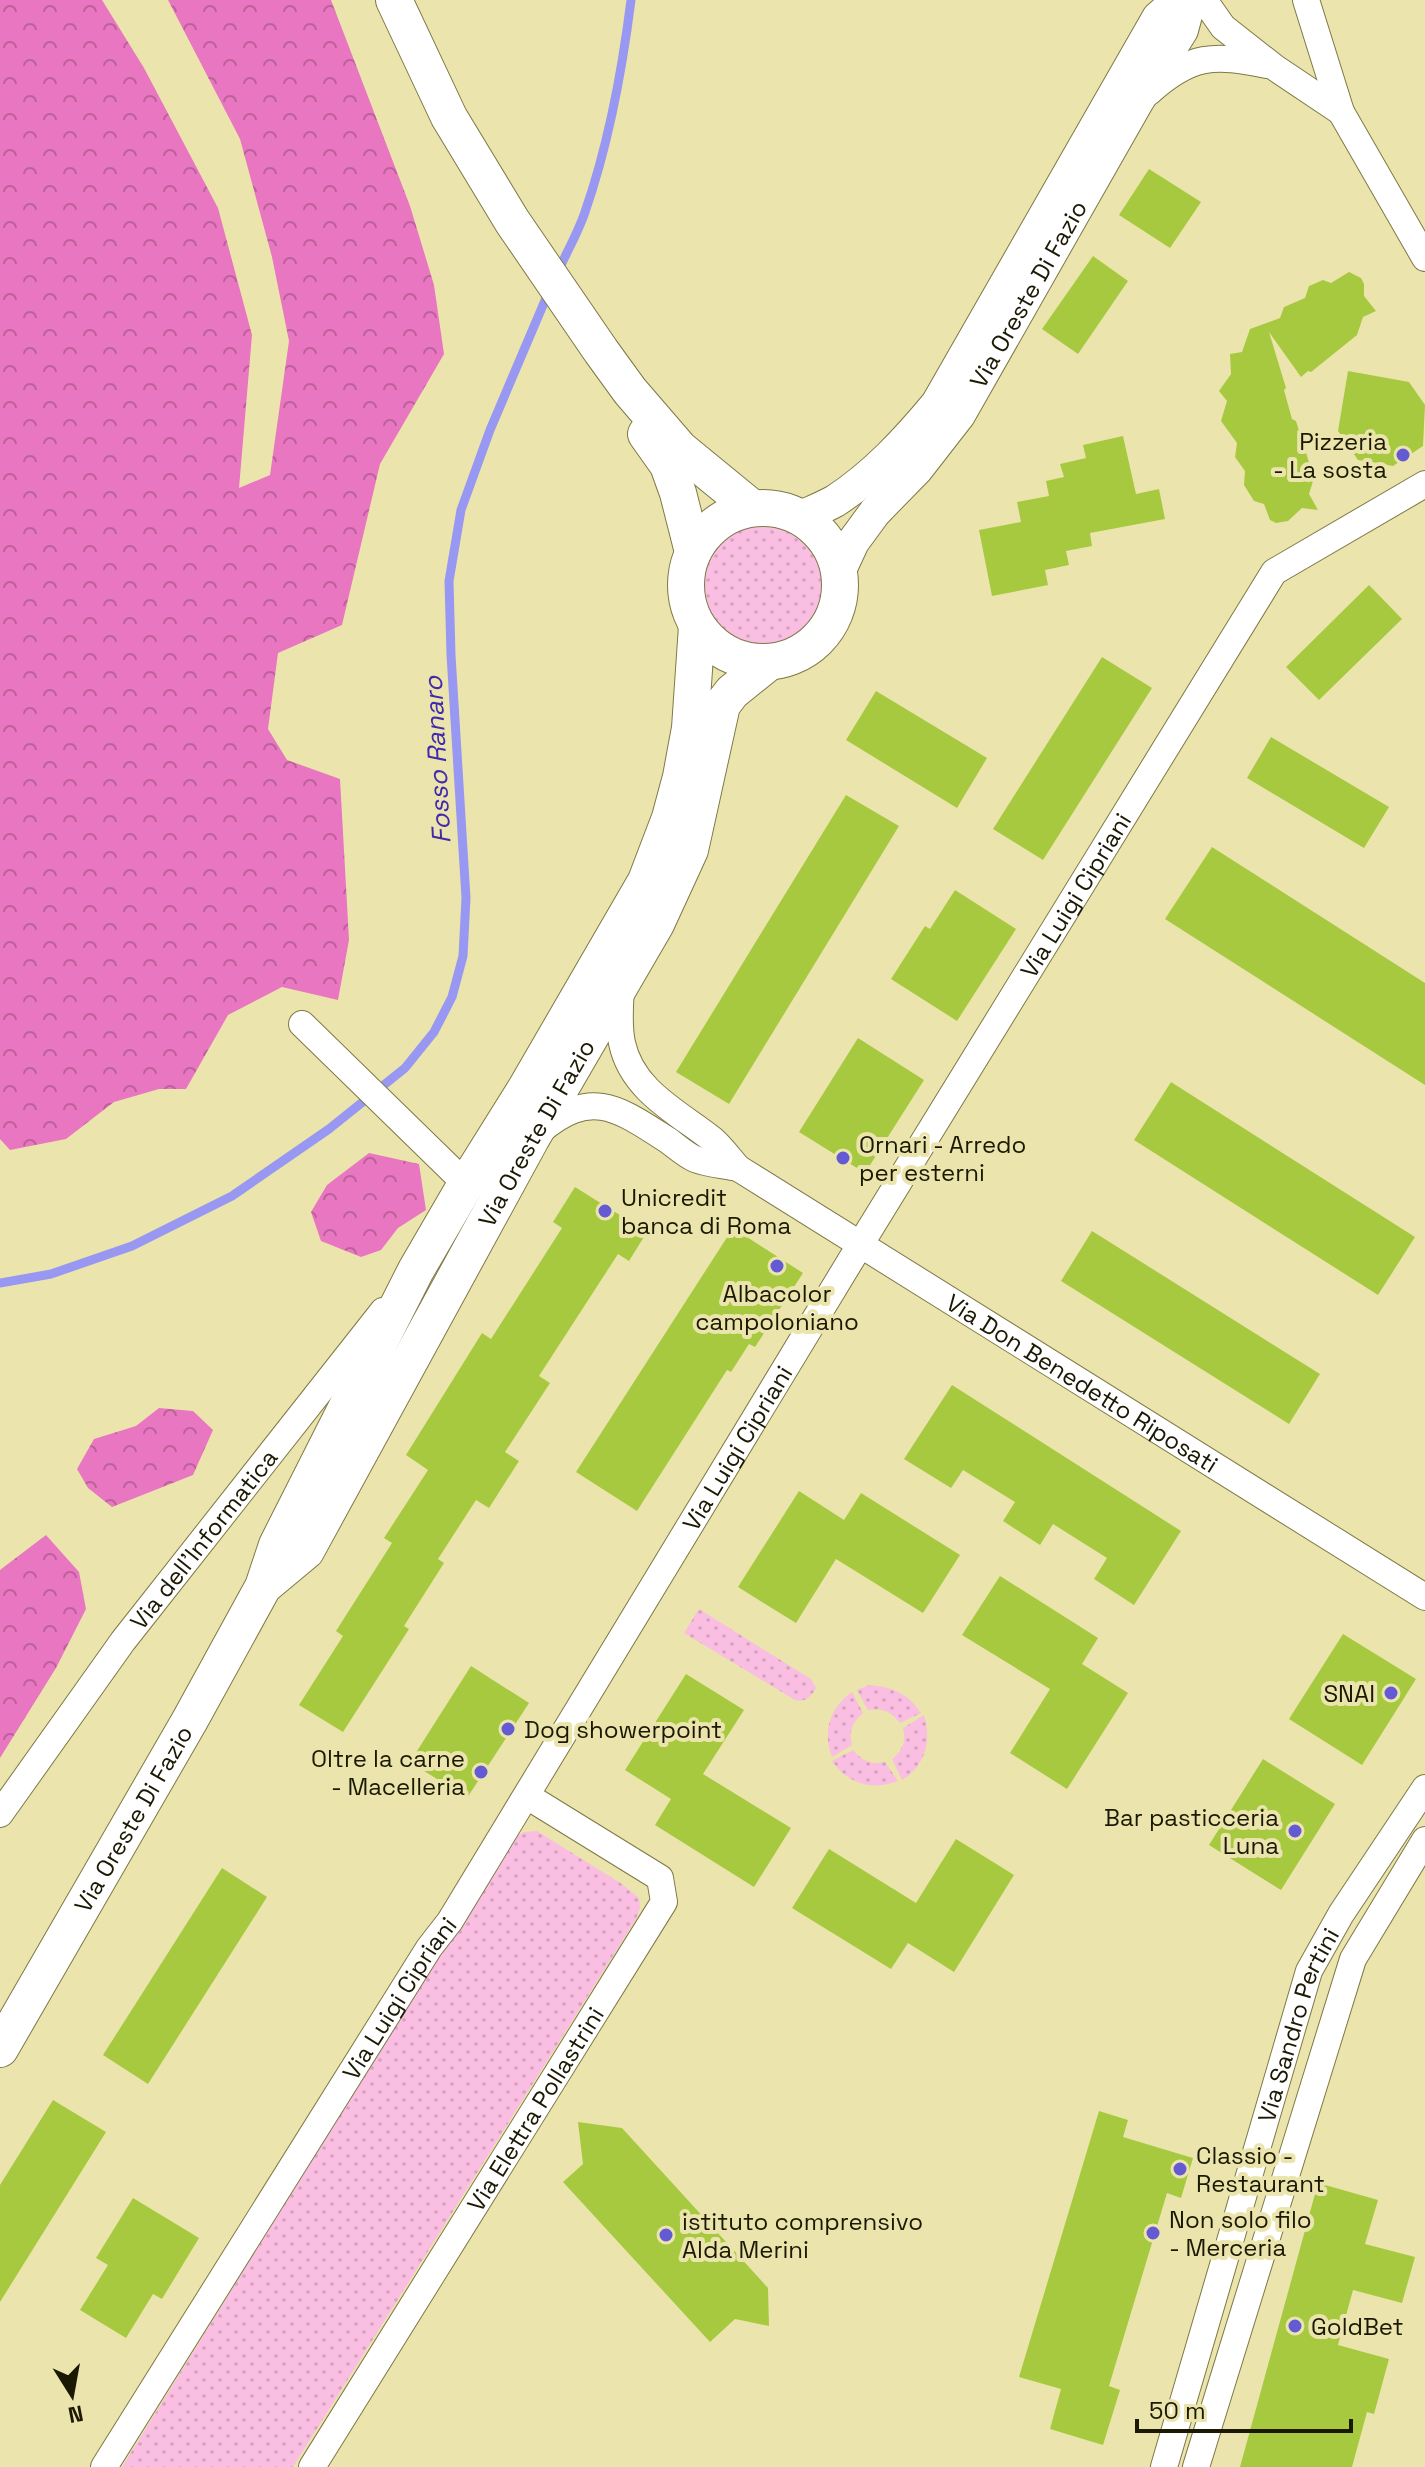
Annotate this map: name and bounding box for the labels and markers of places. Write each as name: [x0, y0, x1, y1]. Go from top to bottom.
place label: Pizzeria - La sosta: [1273, 426, 1387, 485]
marker: Pizzeria - La sosta: [1394, 446, 1412, 464]
place label: Ornari - Arredo per esterni: [859, 1129, 1026, 1188]
marker: Ornari - Arredo per esterni: [834, 1149, 852, 1167]
place label: Unicredit banca di Roma: [621, 1182, 791, 1241]
marker: Unicredit banca di Roma: [596, 1202, 614, 1220]
marker: Albacolor campoloniano: [768, 1257, 786, 1275]
place label: Albacolor campoloniano: [695, 1278, 859, 1337]
place label: SNAI: [1323, 1678, 1375, 1709]
marker: SNAI: [1382, 1684, 1400, 1702]
place label: Dog showerpoint: [524, 1714, 722, 1745]
marker: Dog showerpoint: [499, 1720, 517, 1738]
place label: Oltre la carne - Macelleria: [311, 1743, 465, 1802]
marker: Oltre la carne - Macelleria: [472, 1763, 490, 1781]
place label: Bar pasticceria Luna: [1104, 1802, 1279, 1861]
marker: Bar pasticceria Luna: [1286, 1822, 1304, 1840]
place label: Classio - Restaurant: [1196, 2140, 1325, 2199]
marker: Classio - Restaurant: [1171, 2160, 1189, 2178]
place label: Non solo filo - Merceria: [1169, 2204, 1312, 2263]
place label: istituto comprensivo Alda Merini: [682, 2206, 923, 2265]
marker: Non solo filo - Merceria: [1144, 2224, 1162, 2242]
marker: istituto comprensivo Alda Merini: [657, 2226, 675, 2244]
place label: GoldBet: [1311, 2311, 1404, 2342]
marker: GoldBet: [1286, 2317, 1304, 2335]

